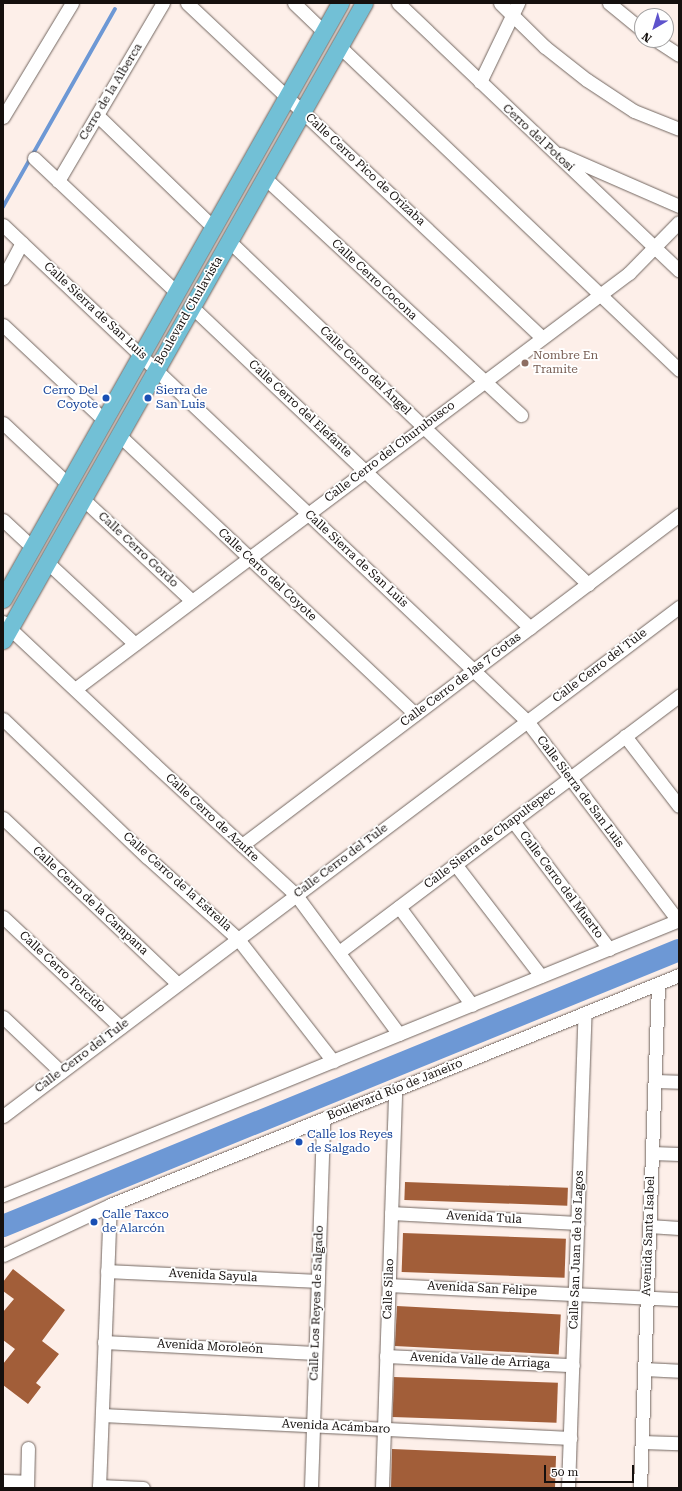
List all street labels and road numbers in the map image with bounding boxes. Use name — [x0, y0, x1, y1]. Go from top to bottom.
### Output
street label: Cerro de la Alberca — [76, 41, 146, 143]
street label: Cerro del Potosí — [499, 101, 577, 175]
street label: Calle Cerro Pico de Orizaba — [302, 111, 428, 229]
street label: Calle Cerro Cocona — [328, 237, 420, 323]
street label: Boulevard Chulavista — [152, 254, 226, 368]
street label: Calle Sierra de San Luis — [40, 259, 150, 363]
street label: Calle Cerro del Ángel — [316, 324, 414, 418]
street label: Calle Cerro del Elefante — [245, 357, 355, 461]
street label: Calle Cerro del Churubusco — [322, 398, 458, 506]
street label: Calle Sierra de San Luis — [301, 507, 411, 611]
street label: Calle Cerro Gordo — [95, 509, 181, 591]
street label: Calle Cerro del Coyote — [215, 526, 319, 624]
street label: Calle Cerro del Tule — [550, 626, 650, 706]
street label: Calle Cerro de las 7 Gotas — [398, 630, 524, 730]
street label: Calle Sierra de San Luis — [533, 733, 627, 851]
street label: Calle Cerro de Azufre — [162, 771, 262, 865]
street label: Calle Sierra de Chapultepec — [421, 784, 559, 892]
street label: Calle Cerro del Tule — [291, 821, 391, 901]
street label: Calle Cerro del Muerto — [516, 828, 606, 942]
street label: Calle Cerro de la Estrella — [120, 829, 234, 935]
street label: Calle Cerro de la Campana — [29, 844, 151, 958]
street label: Calle Cerro Torcido — [16, 928, 108, 1016]
street label: Calle Cerro del Tule — [32, 1016, 132, 1096]
street label: Boulevard Río de Janeiro — [325, 1056, 465, 1124]
street label: Calle San Juan de los Lagos — [567, 1170, 587, 1330]
street label: Avenida Santa Isabel — [640, 1176, 658, 1296]
street label: Avenida Tula — [446, 1209, 522, 1227]
street label: Calle Los Reyes de Salgado — [307, 1225, 327, 1381]
street label: Calle Silao — [381, 1258, 397, 1320]
street label: Avenida Sayula — [168, 1266, 258, 1286]
street label: Avenida San Felipe — [427, 1279, 537, 1299]
street label: Avenida Moroleón — [156, 1337, 264, 1357]
street label: Avenida Valle de Arriaga — [410, 1350, 550, 1372]
street label: Avenida Acámbaro — [281, 1417, 391, 1437]

